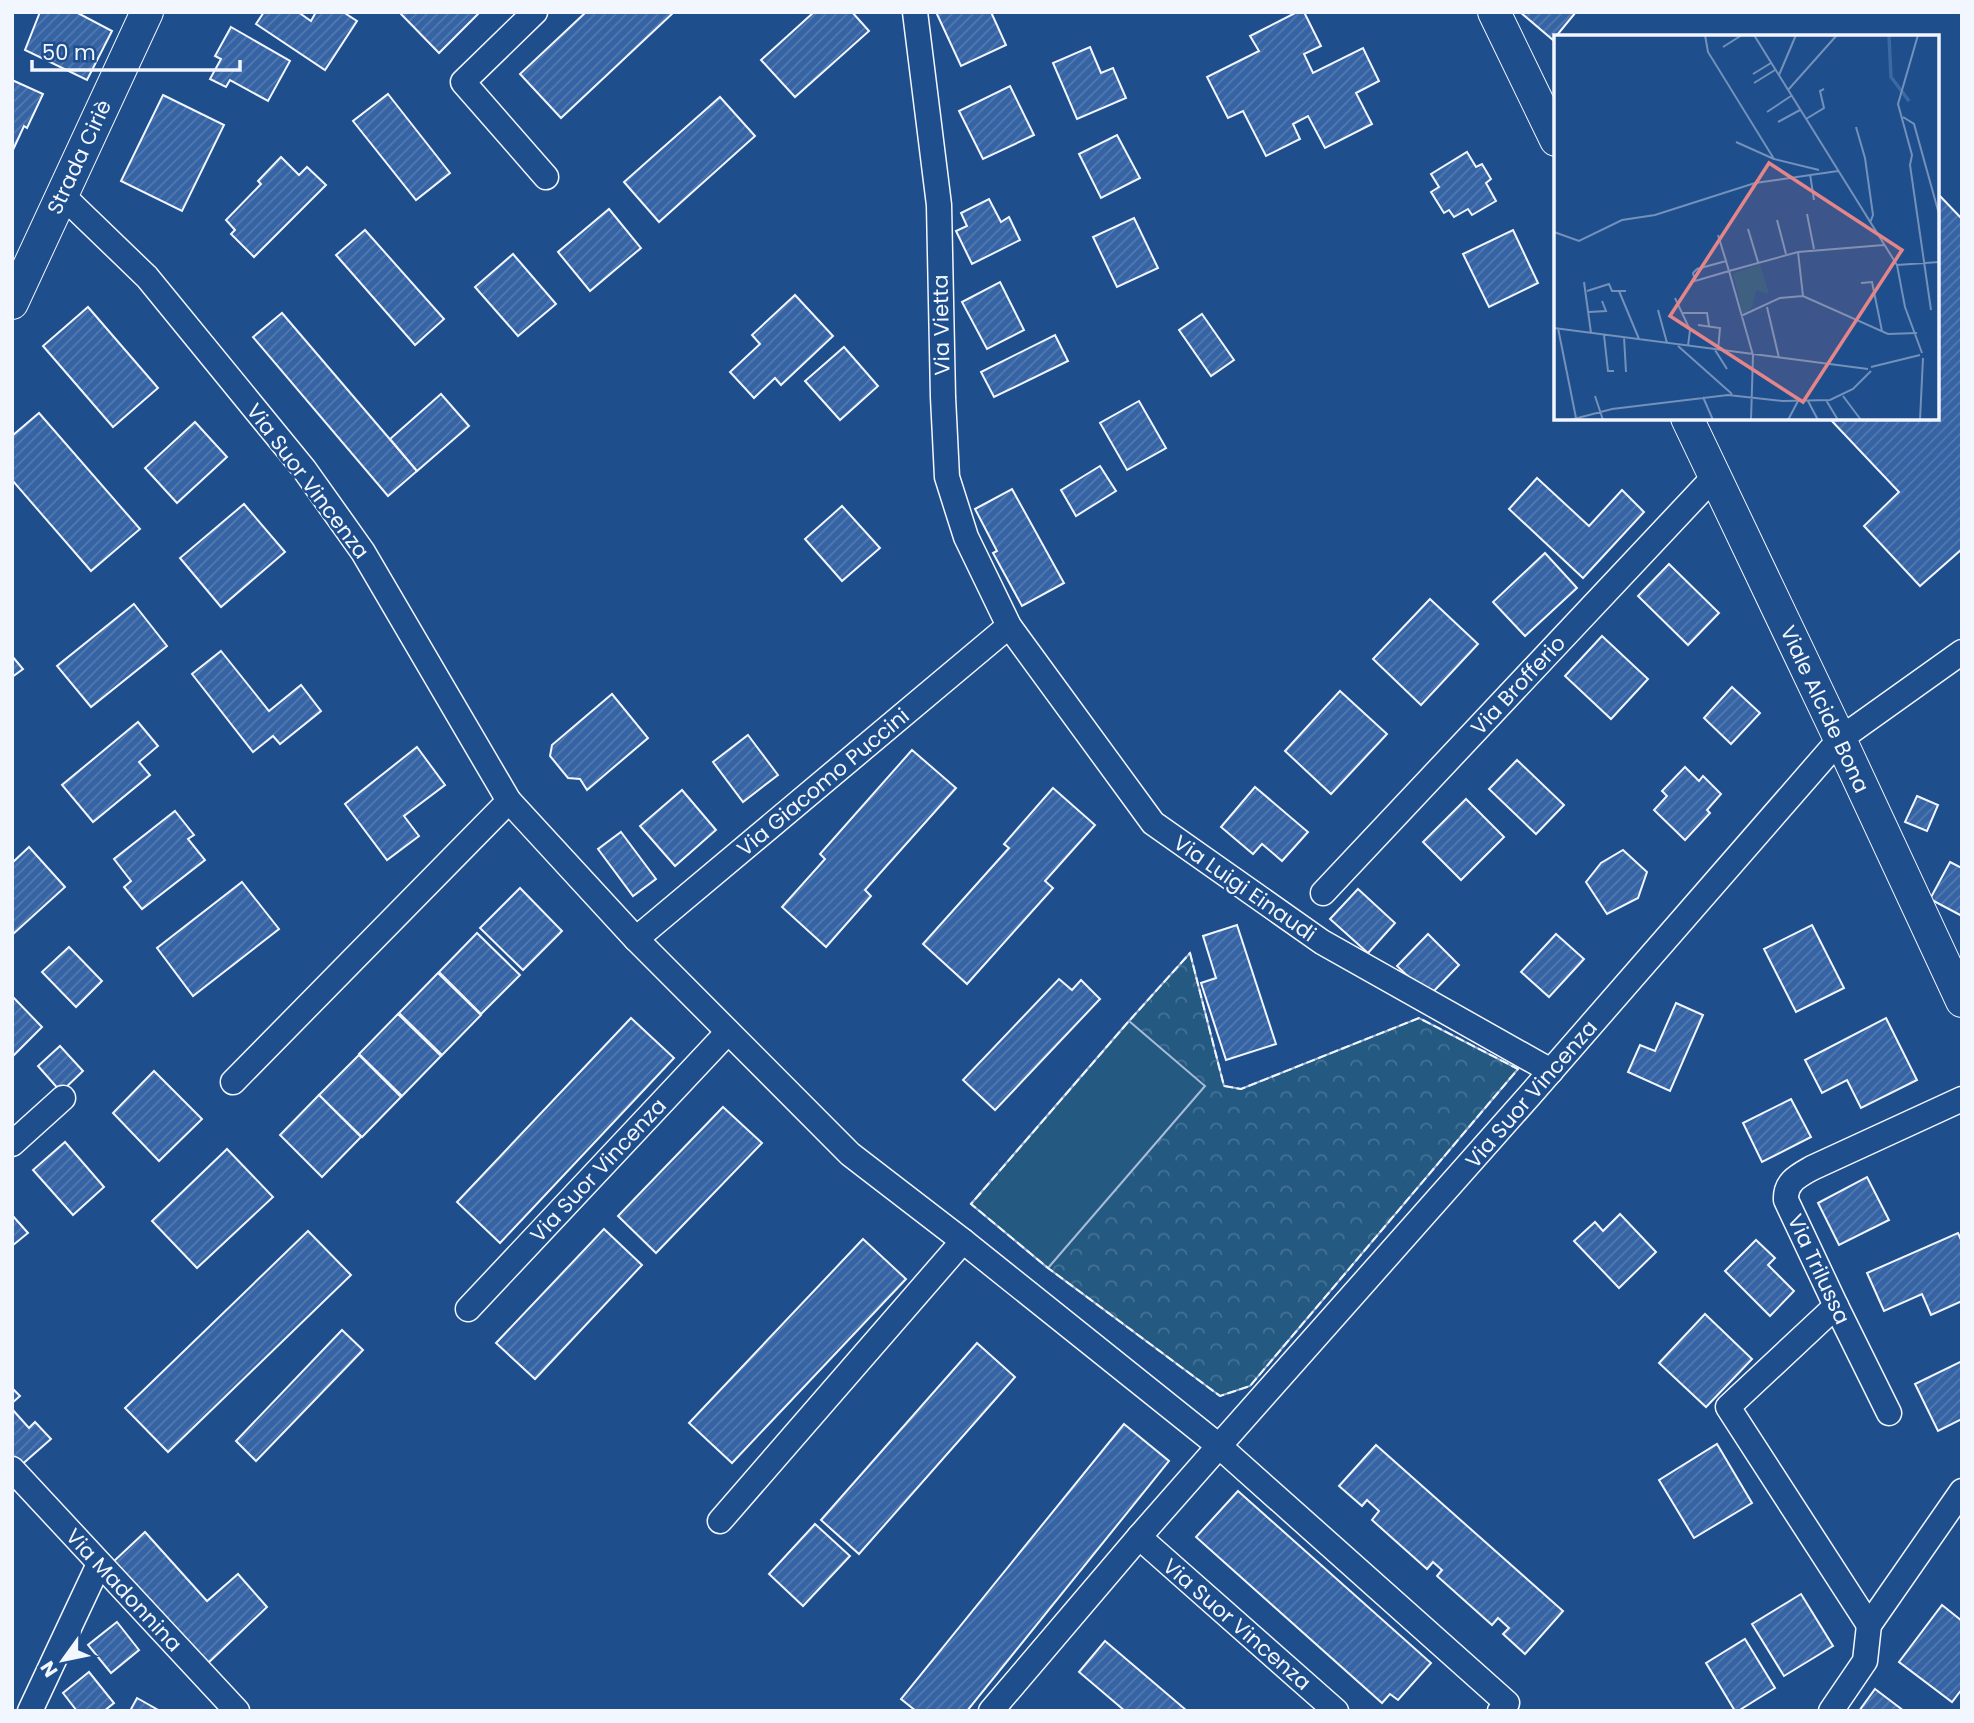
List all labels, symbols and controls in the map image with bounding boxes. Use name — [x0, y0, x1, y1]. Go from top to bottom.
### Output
scale bar — [32, 28, 240, 72]
inset map — [1554, 35, 1939, 420]
text: 50 m — [42, 38, 96, 67]
street label: Strada Ciriè — [40, 95, 118, 219]
street label: Via Vietta — [926, 274, 956, 376]
street label: Via Suor Vincenza — [240, 397, 376, 565]
street label: Viale Alcide Bona — [1774, 621, 1876, 797]
street label: Via Brofferio — [1464, 629, 1572, 741]
street label: Via Giacomo Puccini — [731, 701, 915, 863]
street label: Via Luigi Einaudi — [1168, 828, 1322, 948]
street label: Via Suor Vincenza — [1459, 1014, 1603, 1174]
street label: Via Suor Vincenza — [523, 1092, 673, 1248]
street label: Via Trilussa — [1781, 1209, 1857, 1329]
street label: Via Madonnina — [59, 1522, 189, 1658]
street label: Via Suor Vincenza — [1157, 1552, 1317, 1696]
north arrow — [28, 1625, 98, 1695]
text: N — [34, 1656, 64, 1682]

